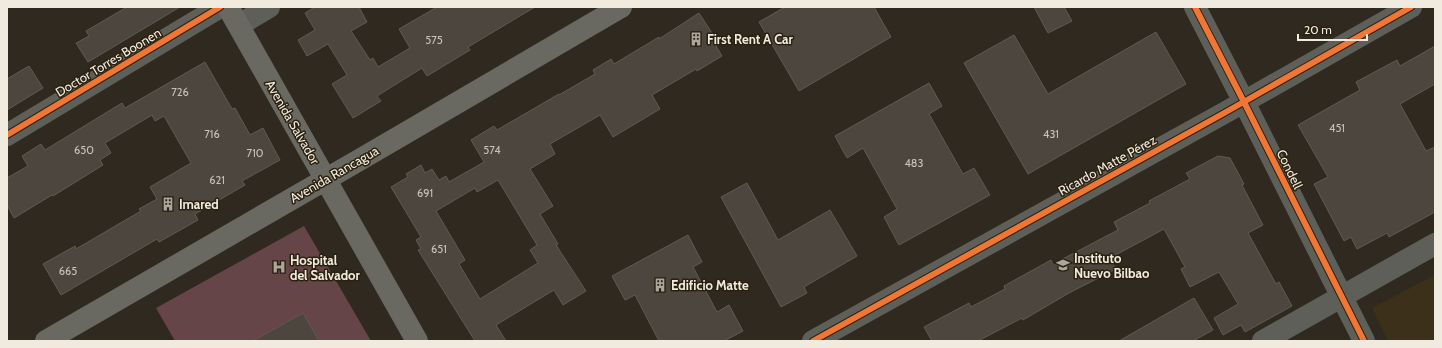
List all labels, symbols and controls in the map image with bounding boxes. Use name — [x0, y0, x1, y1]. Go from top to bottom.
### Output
scale bar — [1298, 16, 1367, 42]
text: 20 m — [1304, 22, 1332, 37]
street label: Doctor Torres Boonen — [52, 24, 164, 100]
building icon: First Rent A Car — [688, 31, 704, 47]
place label: First Rent A Car — [707, 31, 794, 47]
house number: 575 — [425, 33, 443, 47]
street label: Avenida Salvador — [262, 77, 324, 168]
house number: 726 — [171, 85, 189, 99]
house number: 451 — [1329, 121, 1345, 135]
house number: 716 — [204, 127, 220, 141]
house number: 431 — [1043, 127, 1059, 141]
street label: Ricardo Matte Pérez — [1055, 131, 1159, 199]
street label: Avenida Rancagua — [287, 142, 382, 206]
house number: 650 — [74, 143, 94, 157]
house number: 574 — [483, 143, 501, 157]
house number: 710 — [247, 146, 264, 160]
street label: Condell — [1274, 146, 1306, 192]
house number: 483 — [905, 156, 924, 170]
house number: 621 — [209, 173, 225, 187]
house number: 691 — [417, 186, 433, 200]
building icon: Imared — [160, 196, 176, 212]
place label: Imared — [179, 196, 219, 212]
house number: 651 — [431, 242, 447, 256]
place label: Instituto Nuevo Bilbao — [1074, 250, 1150, 281]
place label: Hospital del Salvador — [290, 252, 361, 283]
school or university icon: Instituto Nuevo Bilbao — [1055, 257, 1071, 273]
hospital icon: Hospital del Salvador — [271, 259, 287, 275]
house number: 665 — [59, 264, 77, 278]
building icon: Edificio Matte — [652, 277, 668, 293]
place label: Edificio Matte — [671, 277, 749, 293]

